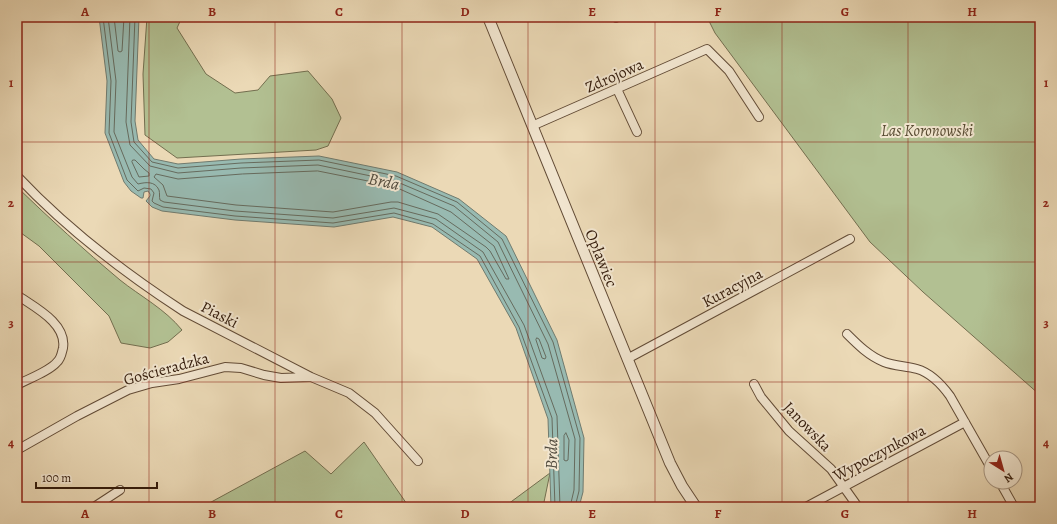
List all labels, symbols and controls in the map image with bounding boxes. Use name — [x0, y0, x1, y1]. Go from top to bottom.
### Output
text: A — [80, 3, 90, 20]
text: B — [208, 3, 216, 20]
text: C — [335, 3, 343, 20]
text: D — [460, 3, 470, 20]
text: E — [588, 3, 596, 20]
text: F — [715, 3, 722, 20]
text: G — [841, 3, 849, 20]
text: H — [967, 3, 977, 20]
street label: Zdrojowa — [582, 53, 647, 98]
text: 1 — [9, 74, 14, 91]
text: 1 — [1044, 74, 1049, 91]
park label: Las Koronowski — [881, 120, 973, 142]
water label: Brda — [366, 167, 402, 196]
text: 2 — [8, 194, 15, 211]
text: 2 — [1043, 194, 1050, 211]
street label: Opławiec — [579, 226, 623, 291]
street label: Kuracyjna — [698, 262, 767, 313]
street label: Piaski — [197, 296, 242, 334]
text: 3 — [8, 314, 14, 331]
text: 3 — [1043, 314, 1049, 331]
street label: Gościeradzka — [121, 347, 212, 391]
street label: Janowska — [778, 397, 837, 457]
street label: Wypoczynkowa — [828, 419, 930, 487]
text: 4 — [8, 434, 14, 451]
text: 4 — [1043, 434, 1049, 451]
water label: Brda — [540, 438, 563, 470]
north arrow — [983, 450, 1023, 490]
scale bar — [36, 464, 157, 490]
text: N — [1001, 469, 1016, 486]
text: 100 m — [42, 470, 71, 486]
text: A — [80, 505, 90, 522]
text: B — [208, 505, 216, 522]
text: C — [335, 505, 343, 522]
text: D — [460, 505, 470, 522]
text: E — [588, 505, 596, 522]
text: F — [715, 505, 722, 522]
text: G — [841, 505, 849, 522]
text: H — [967, 505, 977, 522]

